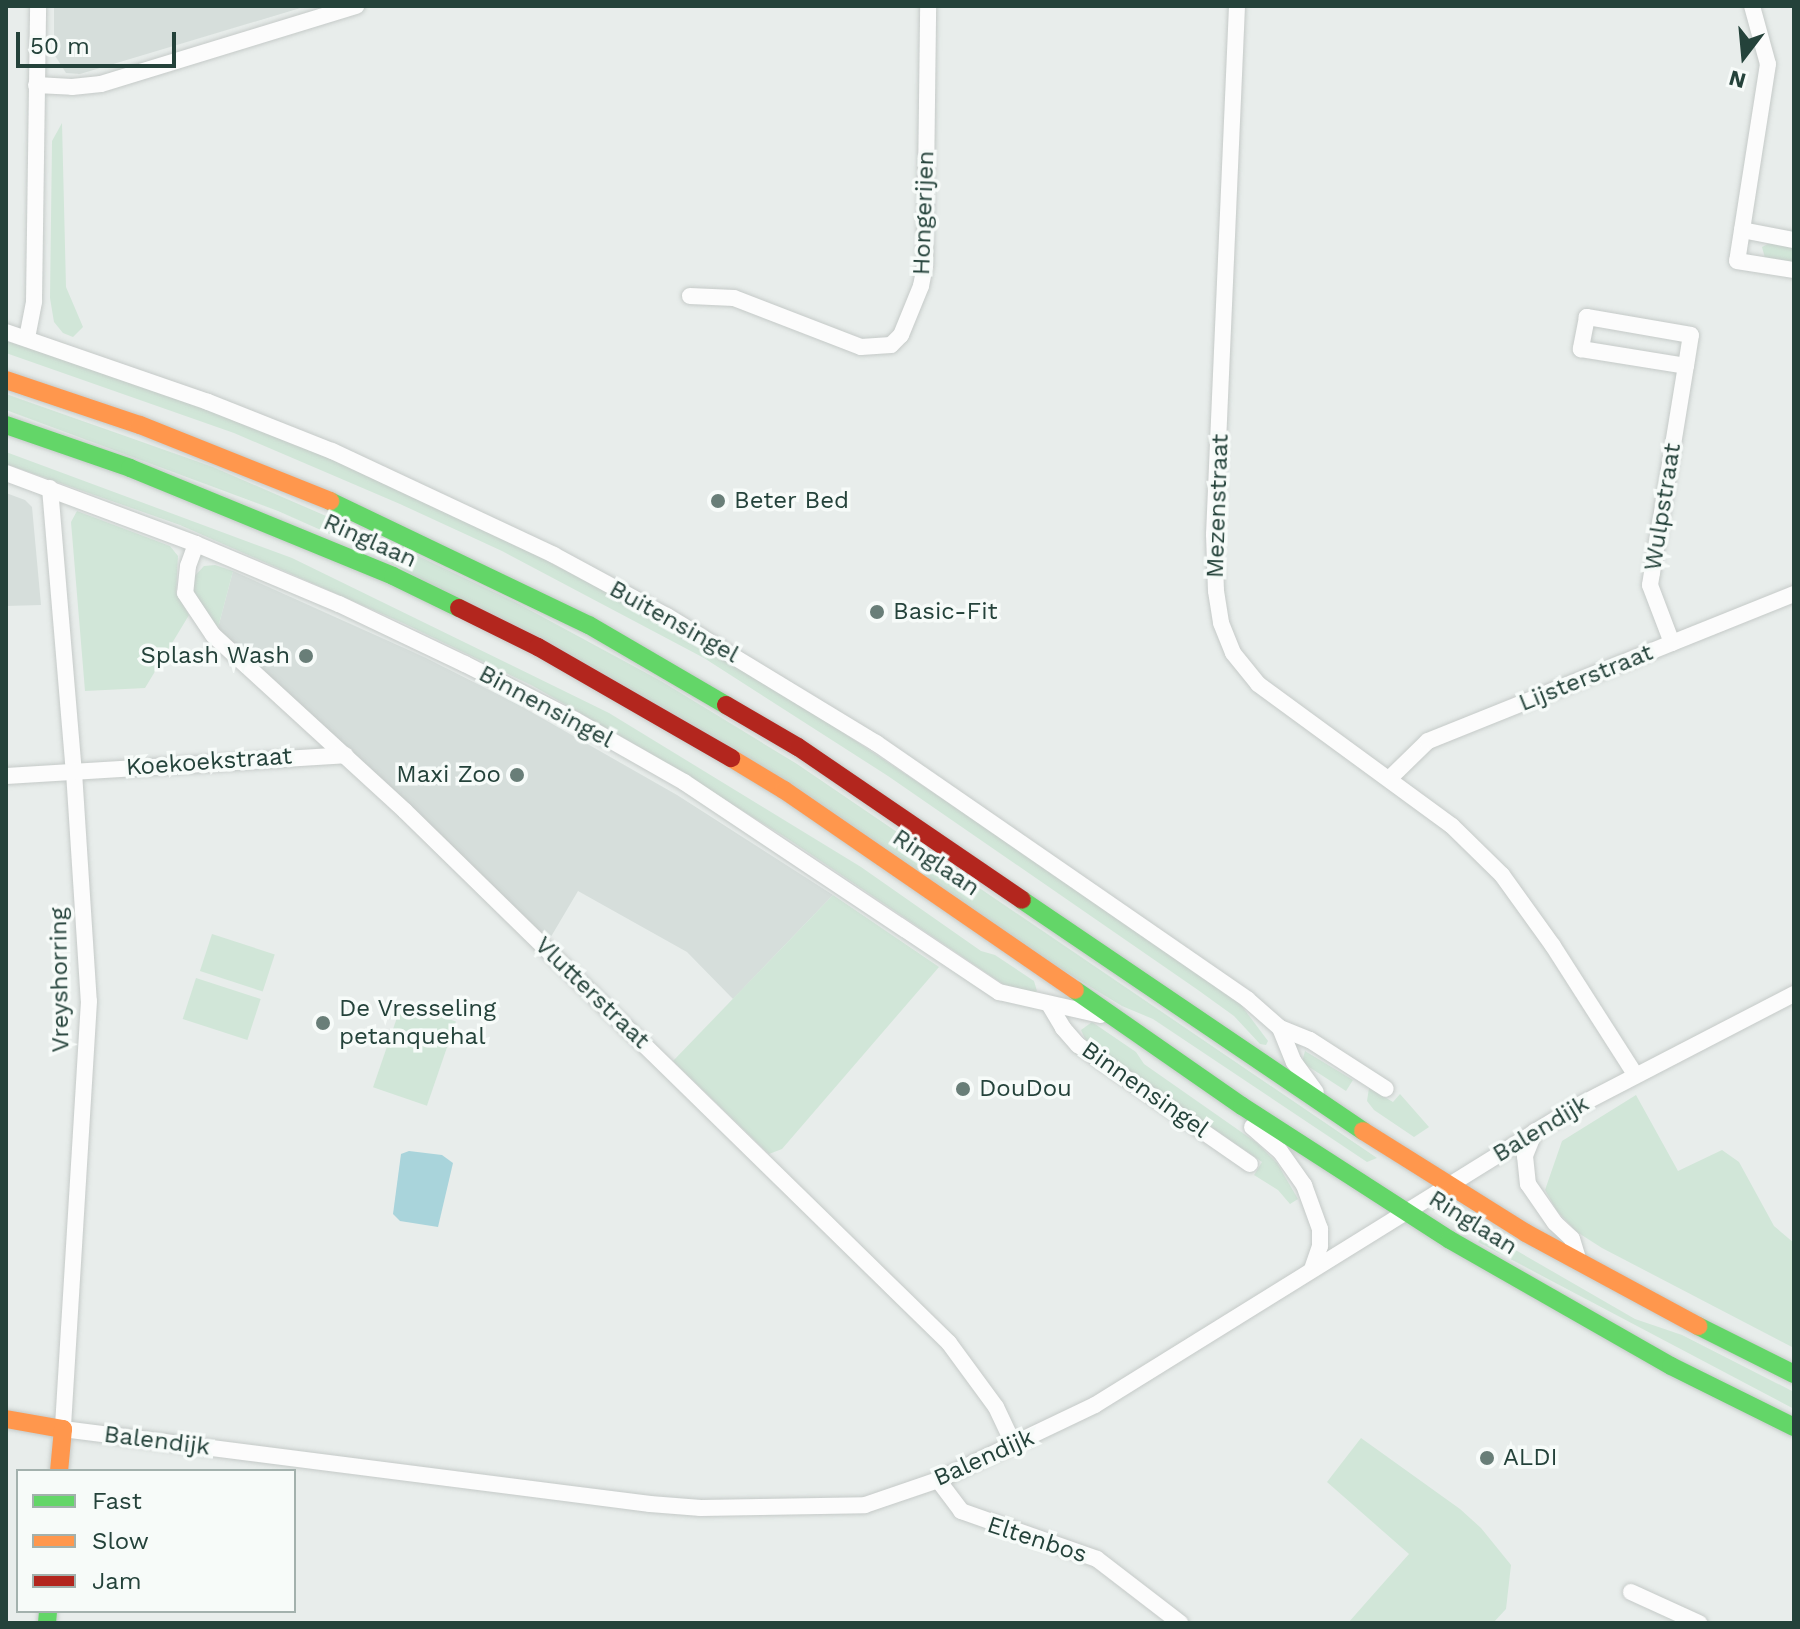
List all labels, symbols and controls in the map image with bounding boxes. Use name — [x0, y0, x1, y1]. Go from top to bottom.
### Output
scale bar — [20, 16, 180, 66]
north arrow — [1704, 16, 1784, 96]
text: 50 m — [30, 32, 90, 60]
text: N — [1726, 65, 1749, 94]
street label: Hongerijen — [907, 150, 941, 276]
street label: Mezenstraat — [1201, 433, 1235, 579]
street label: Wulpstraat — [1639, 441, 1687, 573]
place label: Beter Bed — [734, 487, 850, 515]
marker: Beter Bed — [709, 492, 727, 510]
street label: Ringlaan — [319, 508, 421, 574]
street label: Buitensingel — [604, 575, 744, 669]
place label: Basic-Fit — [893, 598, 998, 626]
marker: Basic-Fit — [868, 603, 886, 621]
street label: Lijsterstraat — [1515, 638, 1657, 718]
place label: Splash Wash — [140, 642, 290, 670]
marker: Splash Wash — [297, 647, 315, 665]
street label: Binnensingel — [474, 659, 618, 755]
street label: Koekoekstraat — [125, 742, 293, 782]
place label: Maxi Zoo — [396, 761, 501, 789]
marker: Maxi Zoo — [508, 766, 526, 784]
street label: Ringlaan — [887, 823, 985, 903]
street label: Vreyshorring — [44, 907, 76, 1053]
street label: Vlutterstraat — [529, 931, 655, 1055]
place label: De Vresseling petanquehal — [339, 995, 497, 1051]
marker: De Vresseling petanquehal — [314, 1014, 332, 1032]
street label: Binnensingel — [1076, 1036, 1214, 1144]
place label: DouDou — [979, 1075, 1072, 1103]
marker: DouDou — [954, 1080, 972, 1098]
street label: Balendijk — [1488, 1089, 1594, 1169]
street label: Ringlaan — [1423, 1184, 1523, 1262]
street label: Balendijk — [102, 1420, 212, 1462]
street label: Balendijk — [929, 1423, 1039, 1493]
place label: ALDI — [1503, 1444, 1558, 1472]
marker: ALDI — [1478, 1449, 1496, 1467]
legend — [16, 1469, 296, 1613]
text: Fast — [92, 1487, 142, 1515]
street label: Eltenbos — [984, 1510, 1090, 1570]
text: Slow — [92, 1527, 149, 1555]
text: Jam — [92, 1567, 142, 1595]

